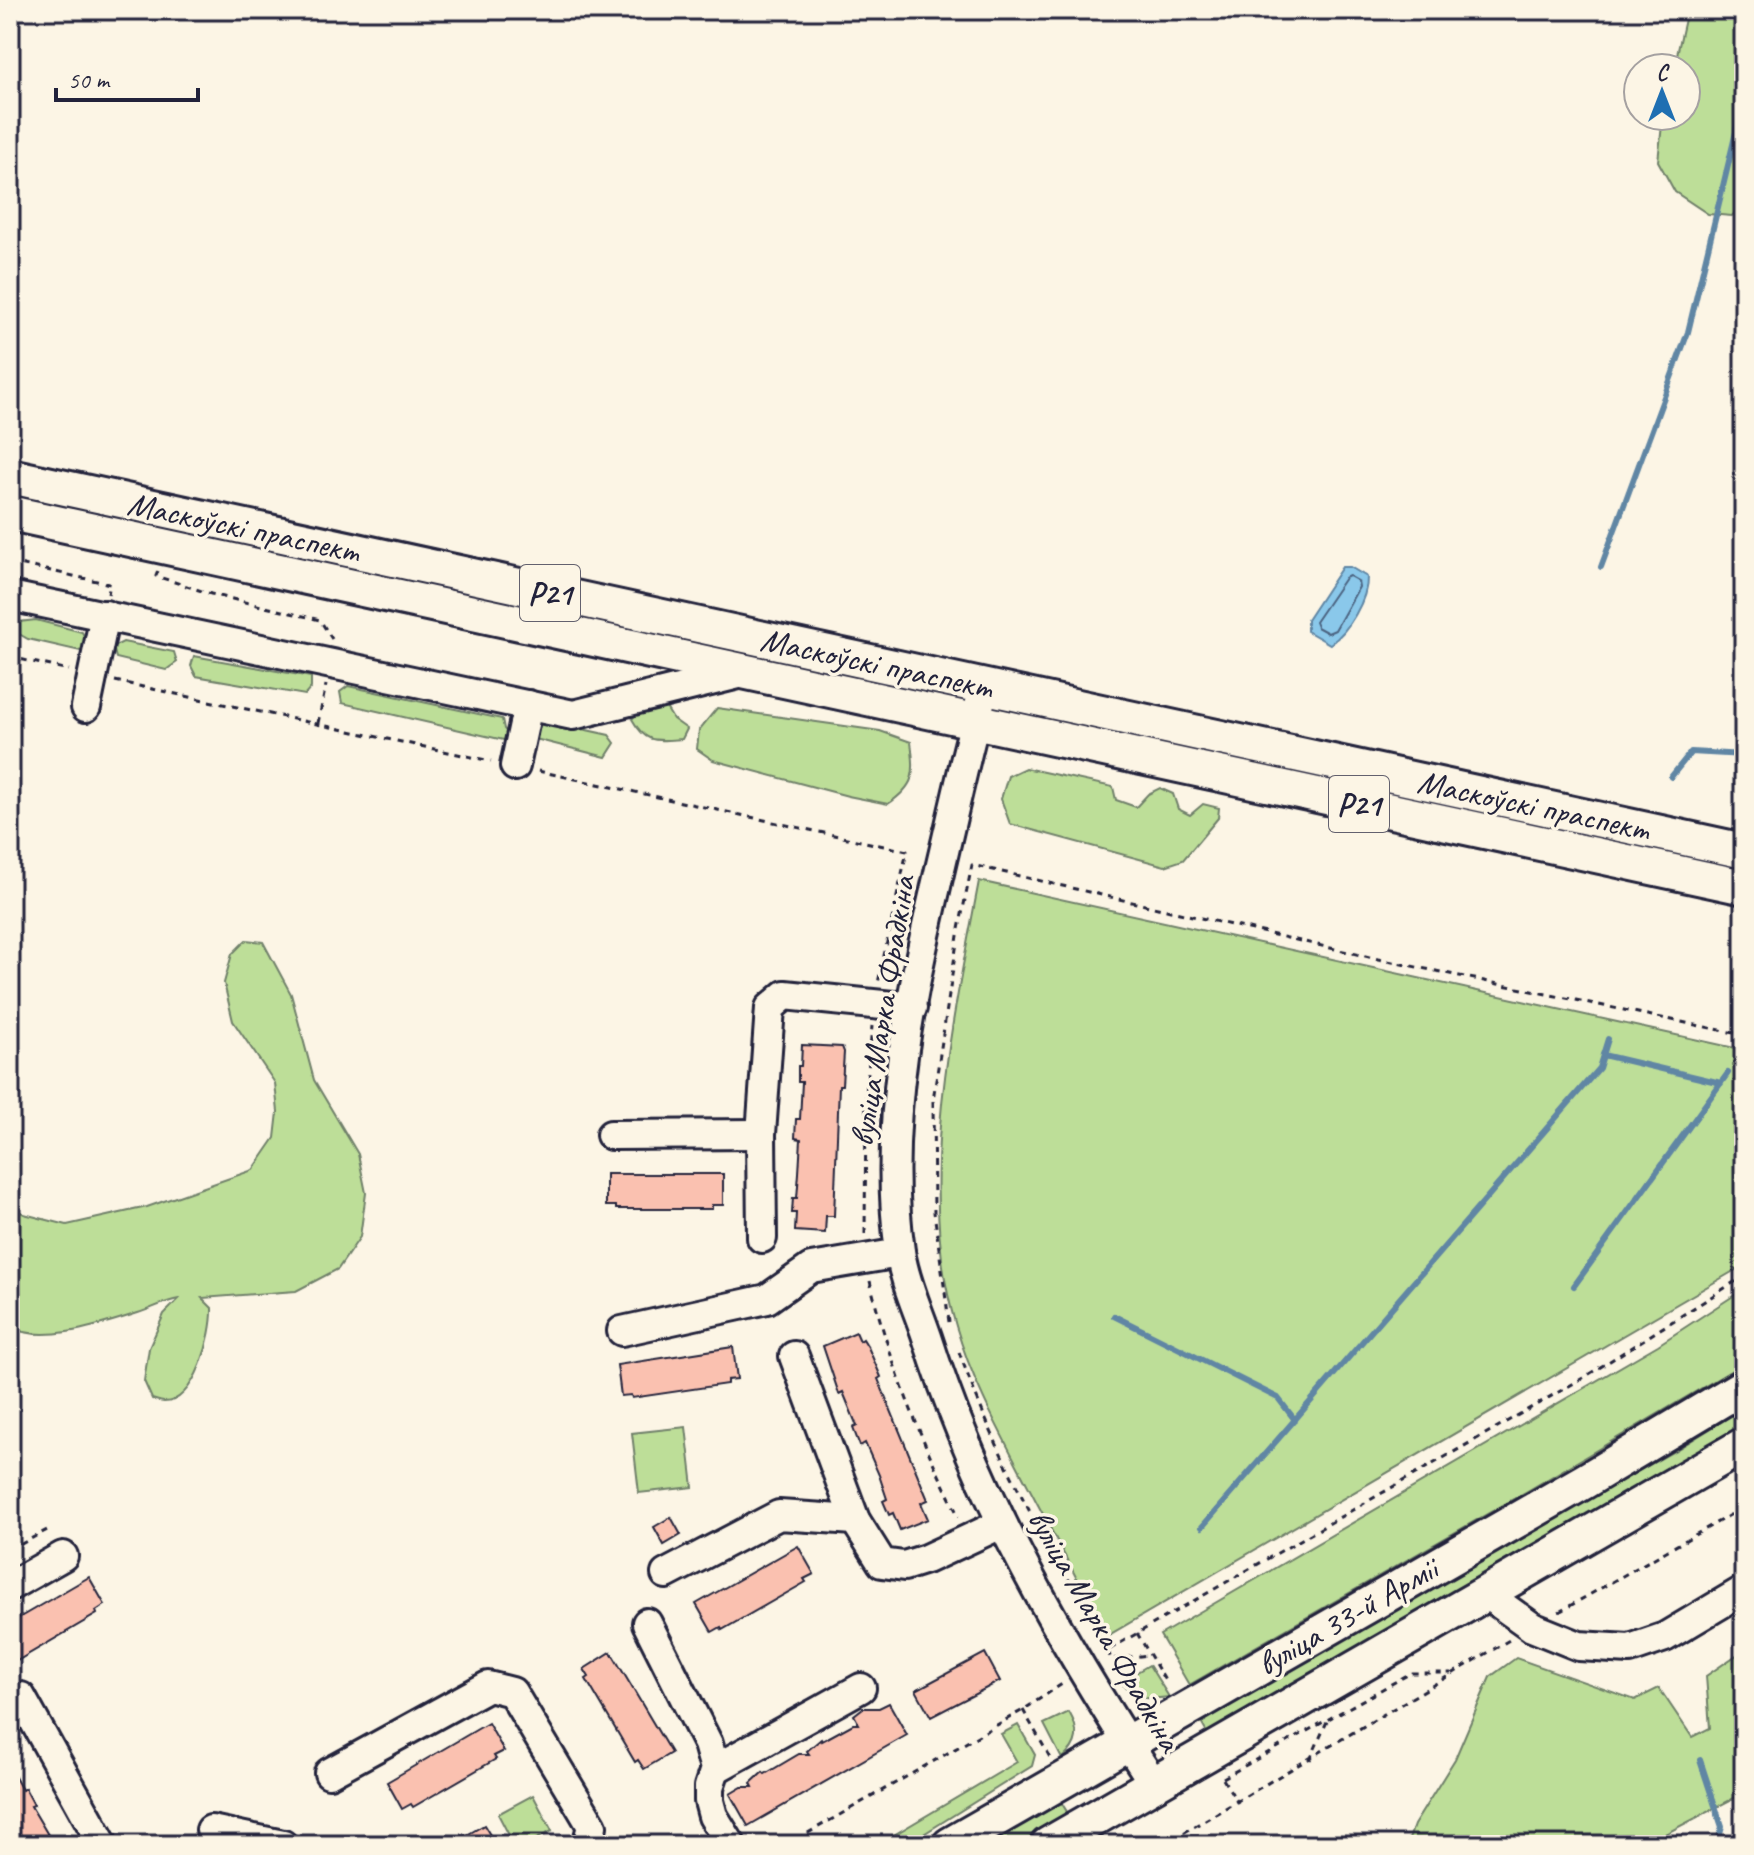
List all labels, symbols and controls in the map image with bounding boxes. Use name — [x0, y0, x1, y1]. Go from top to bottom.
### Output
scale bar — [56, 52, 198, 102]
north arrow — [1622, 52, 1702, 132]
text: С — [1657, 59, 1671, 87]
text: 50 m — [68, 65, 111, 95]
street label: Маскоўскі праспект — [124, 481, 365, 573]
road number: Р21 — [520, 565, 580, 621]
street label: Маскоўскі праспект — [757, 617, 998, 709]
street label: Маскоўскі праспект — [1414, 759, 1655, 851]
road number: Р21 — [1329, 776, 1389, 832]
street label: вуліца Марка Фрадкіна — [839, 871, 925, 1149]
street label: вуліца Марка Фрадкіна — [1018, 1501, 1193, 1761]
street label: вуліца 33-й Арміі — [1249, 1545, 1448, 1685]

